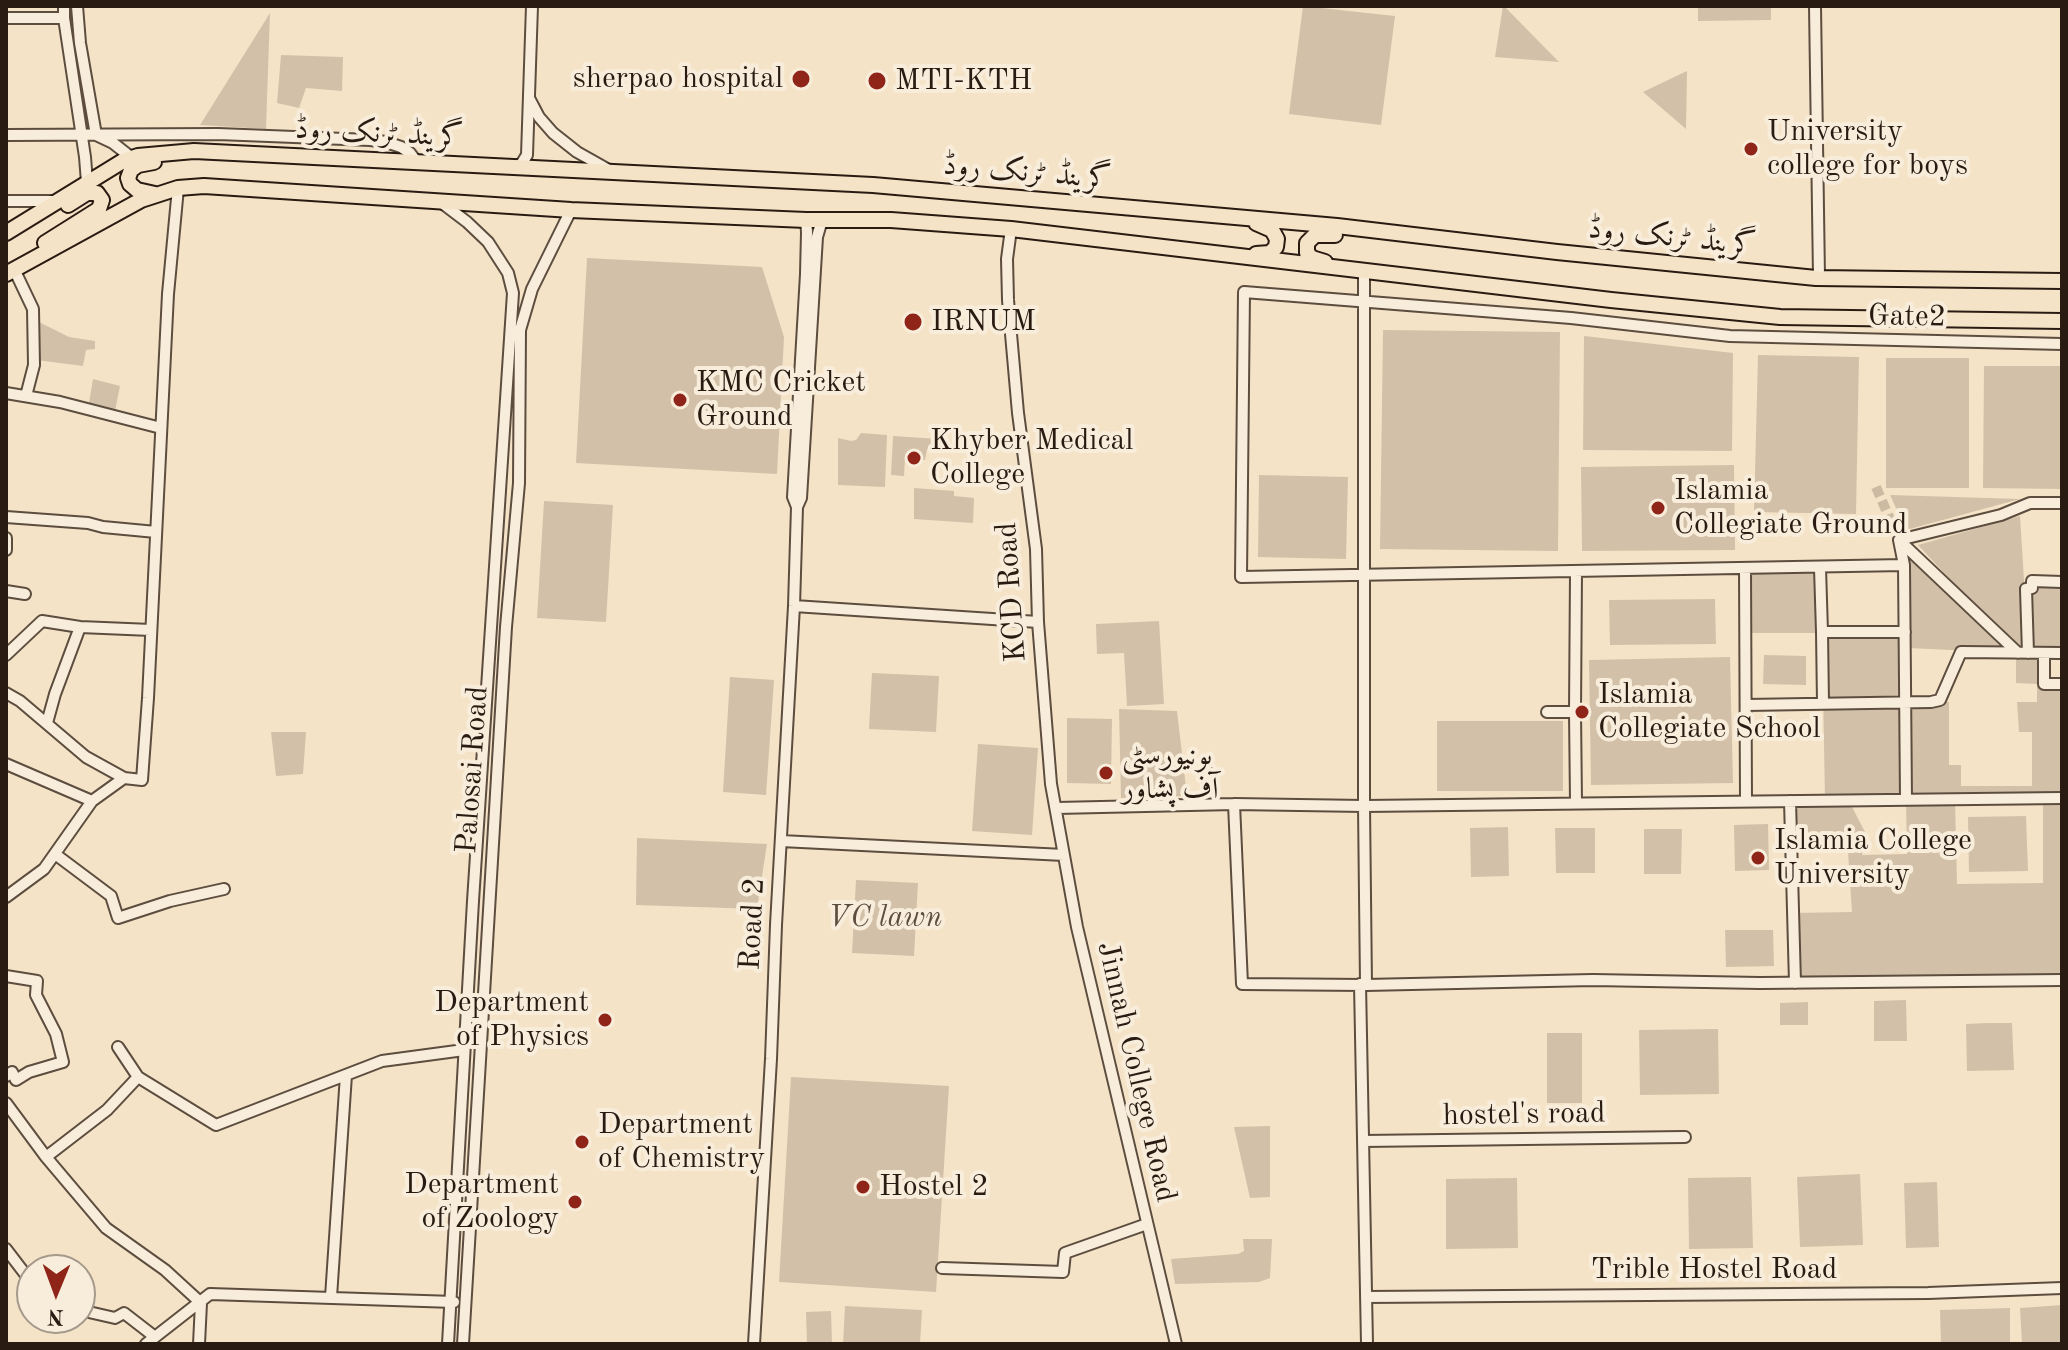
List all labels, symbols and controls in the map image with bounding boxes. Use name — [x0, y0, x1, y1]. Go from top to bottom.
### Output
place label: sherpao hospital — [573, 61, 783, 97]
place label: MTI-KTH — [895, 63, 1032, 99]
marker: sherpao hospital — [790, 68, 812, 90]
marker: MTI-KTH — [866, 70, 888, 92]
street label: گرینڈ ٹرنک روڈ — [294, 112, 464, 156]
place label: University college for boys — [1767, 114, 1968, 184]
marker: University college for boys — [1742, 140, 1760, 158]
street label: گرینڈ ٹرنک روڈ — [942, 148, 1112, 198]
street label: گرینڈ ٹرنک روڈ — [1586, 211, 1758, 265]
street label: Gate2 — [1868, 298, 1946, 336]
place label: IRNUM — [931, 304, 1036, 340]
marker: IRNUM — [902, 311, 924, 333]
place label: KMC Cricket Ground — [696, 365, 866, 436]
marker: KMC Cricket Ground — [671, 391, 689, 409]
place label: Khyber Medical College — [930, 423, 1133, 494]
marker: Khyber Medical College — [905, 449, 923, 467]
place label: Islamia Collegiate Ground — [1674, 473, 1907, 544]
marker: Islamia Collegiate Ground — [1649, 499, 1667, 517]
street label: KCD Road — [989, 521, 1035, 663]
place label: Islamia Collegiate School — [1598, 677, 1821, 748]
street label: Palosai Road — [449, 685, 497, 855]
marker: Islamia Collegiate School — [1573, 703, 1591, 721]
place label: یونیورسٹی آف پشاور — [1122, 738, 1219, 808]
marker: یونیورسٹی آف پشاور — [1097, 764, 1115, 782]
place label: Islamia College University — [1774, 823, 1972, 894]
marker: Islamia College University — [1749, 849, 1767, 867]
street label: Road 2 — [733, 877, 773, 971]
park label: VC lawn — [828, 900, 942, 936]
street label: Jinnah College Road — [1088, 938, 1184, 1206]
place label: Department of Physics — [434, 985, 589, 1056]
marker: Department of Physics — [596, 1011, 614, 1029]
street label: hostel's road — [1442, 1096, 1606, 1134]
place label: Department of Chemistry — [598, 1107, 765, 1178]
marker: Department of Chemistry — [573, 1133, 591, 1151]
place label: Department of Zoology — [404, 1167, 559, 1238]
place label: Hostel 2 — [879, 1169, 989, 1205]
marker: Hostel 2 — [854, 1178, 872, 1196]
marker: Department of Zoology — [566, 1193, 584, 1211]
street label: Trible Hostel Road — [1591, 1252, 1837, 1288]
north arrow — [16, 1254, 96, 1334]
text: N — [47, 1305, 64, 1327]

